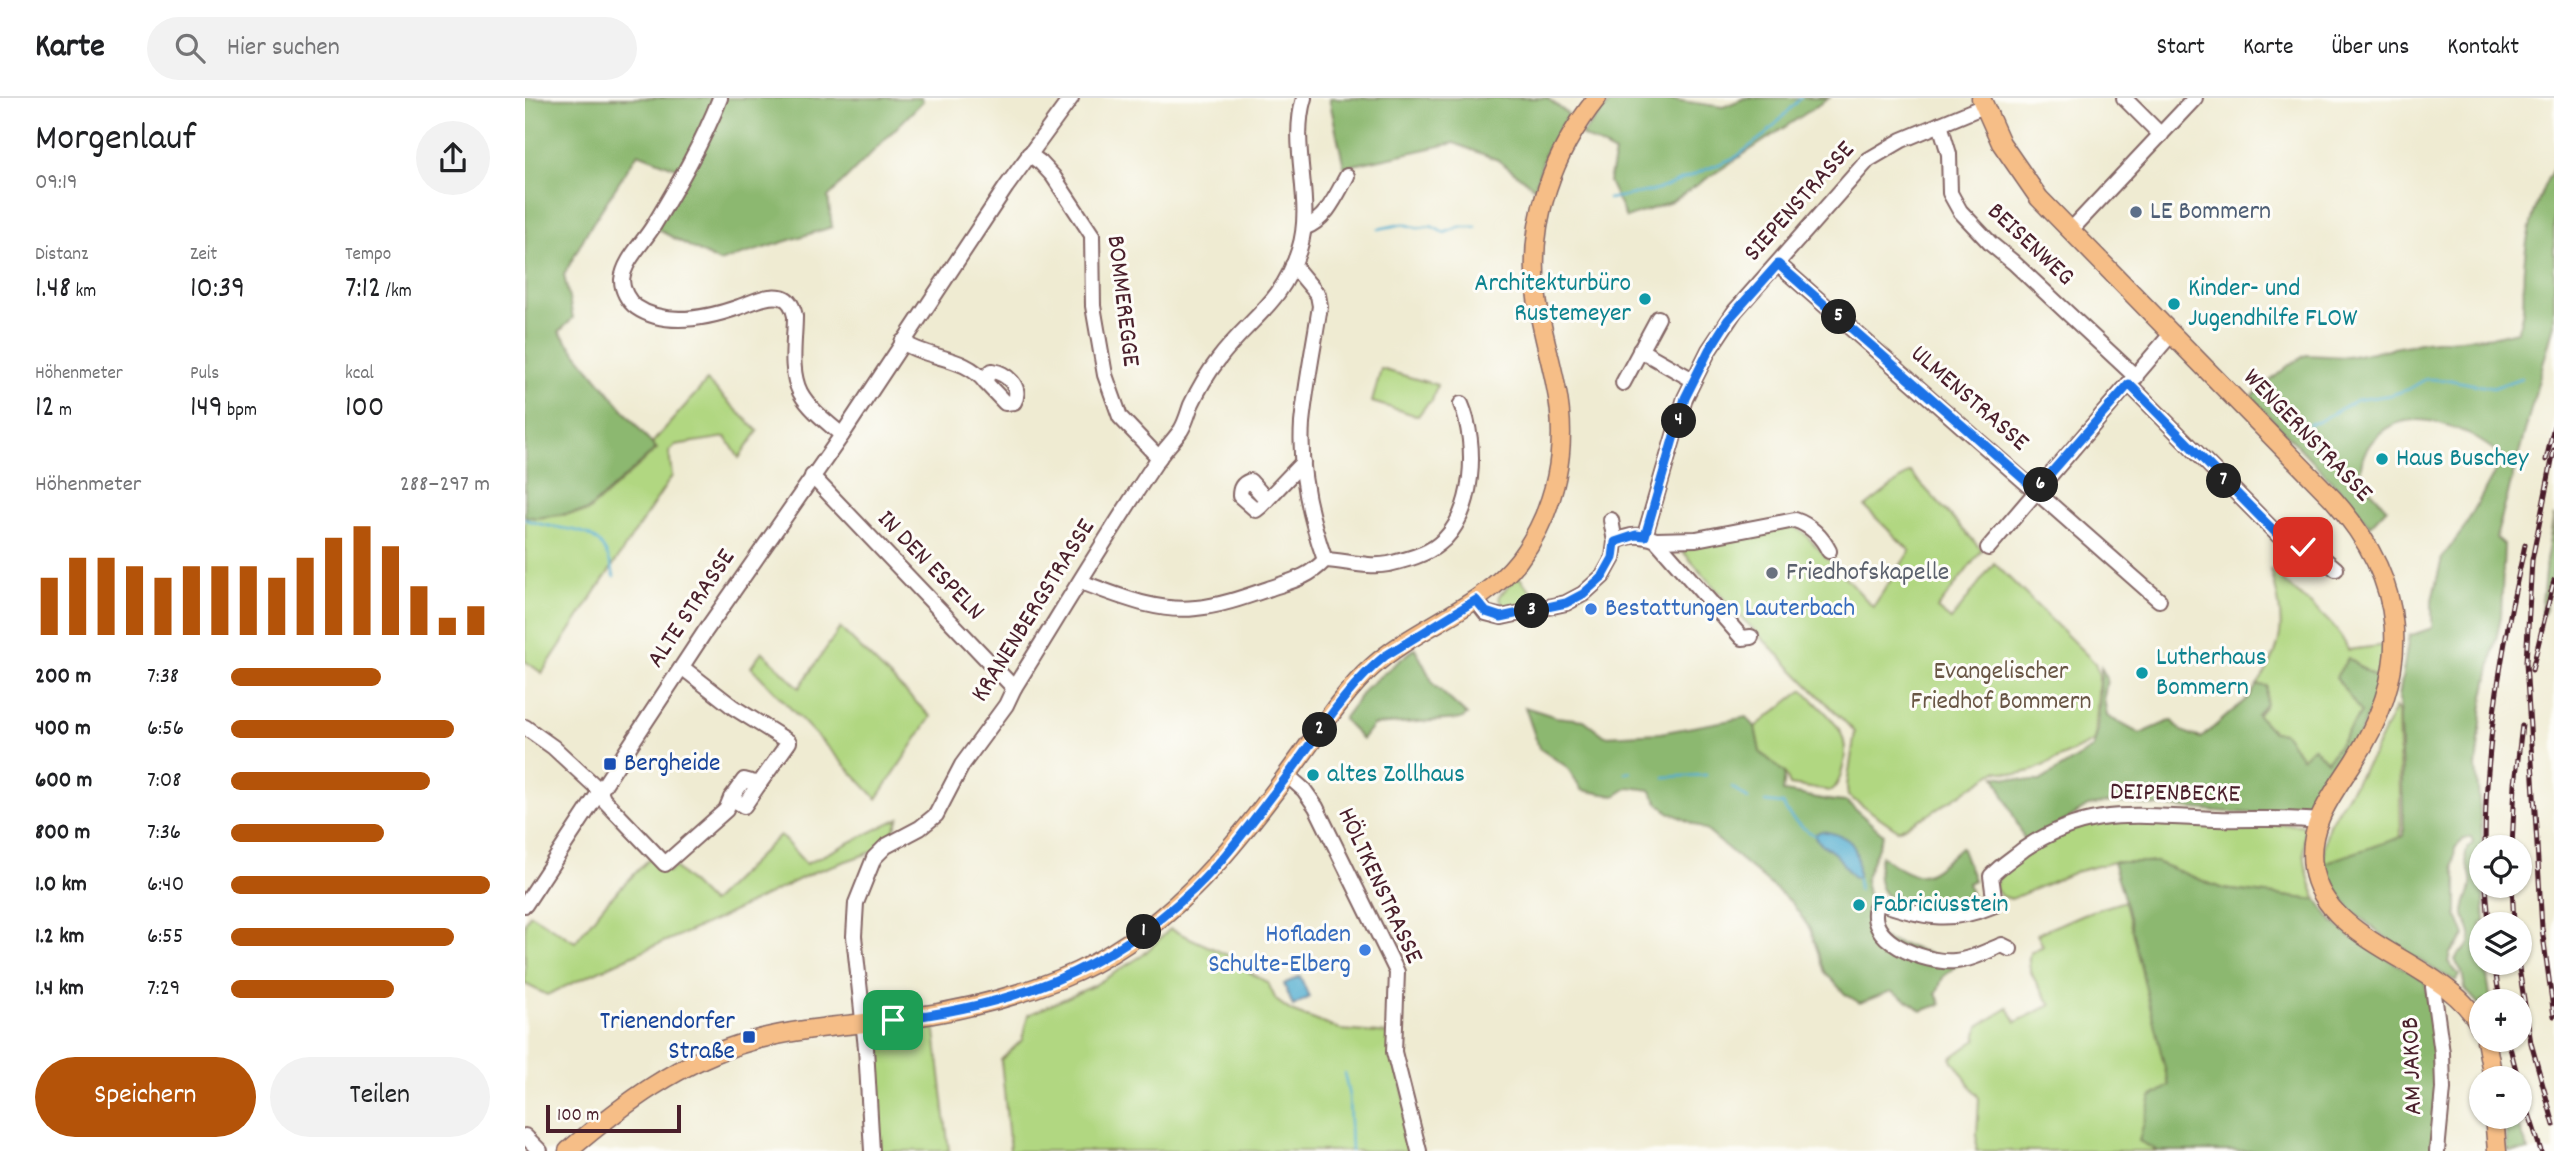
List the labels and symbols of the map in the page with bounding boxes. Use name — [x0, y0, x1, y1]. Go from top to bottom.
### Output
street label: SIEPENSTRASSE — [1736, 133, 1864, 271]
place label: LE Bommern — [2150, 194, 2271, 231]
street label: BEISENWEG — [1978, 195, 2082, 295]
marker: LE Bommern — [2128, 204, 2144, 220]
street label: BOMMEREGGE — [1096, 233, 1148, 369]
place label: Architekturbüro Rustemeyer — [1474, 266, 1631, 333]
place label: Kinder- und Jugendhilfe FLOW — [2188, 271, 2357, 338]
marker: Architekturbüro Rustemeyer — [1637, 291, 1653, 307]
marker: Kinder- und Jugendhilfe FLOW — [2166, 296, 2182, 312]
pin: 5 — [1821, 300, 1857, 334]
street label: ULMENSTRASSE — [1902, 337, 2037, 461]
street label: WENGERNSTRASSE — [2233, 361, 2381, 511]
pin: 4 — [1661, 404, 1697, 438]
place label: Haus Buschey — [2396, 441, 2529, 478]
marker: Haus Buschey — [2374, 451, 2390, 467]
pin: 7 — [2207, 464, 2241, 498]
pin: 6 — [2023, 468, 2059, 502]
street label: IN DEN ESPELN — [868, 502, 992, 630]
street label: KRANENBERGSTRASSE — [963, 512, 1105, 710]
pin — [2273, 517, 2333, 577]
street label: ALTE STRASSE — [639, 542, 746, 676]
place label: Friedhofskapelle — [1786, 555, 1949, 592]
marker: Friedhofskapelle — [1764, 565, 1780, 581]
place label: Bestattungen Lauterbach — [1605, 591, 1855, 628]
pin: 3 — [1515, 594, 1549, 628]
marker: Bestattungen Lauterbach — [1583, 601, 1599, 617]
place label: Lutherhaus Bommern — [2156, 640, 2267, 707]
park label: Evangelischer Friedhof Bommern — [1911, 654, 2091, 721]
marker: Lutherhaus Bommern — [2134, 665, 2150, 681]
pin: 2 — [1303, 712, 1337, 748]
place label: Bergheide — [624, 746, 721, 783]
marker: Bergheide — [602, 756, 618, 772]
place label: altes Zollhaus — [1327, 757, 1465, 794]
marker: altes Zollhaus — [1305, 767, 1321, 783]
street label: DEIPENBECKE — [2109, 774, 2241, 814]
street label: HÖLTKENSTRASSE — [1327, 802, 1431, 970]
place label: Fabriciusstein — [1873, 887, 2009, 924]
marker: Fabriciusstein — [1851, 897, 1867, 913]
pin: 1 — [1127, 914, 1161, 950]
place label: Hofladen Schulte-Elberg — [1208, 917, 1351, 984]
marker: Hofladen Schulte-Elberg — [1357, 942, 1373, 958]
pin — [863, 990, 923, 1050]
place label: Trienendorfer Straße — [600, 1004, 735, 1071]
street label: AM JAKOB — [2393, 1016, 2433, 1116]
marker: Trienendorfer Straße — [741, 1029, 757, 1045]
scale bar — [546, 1102, 681, 1134]

